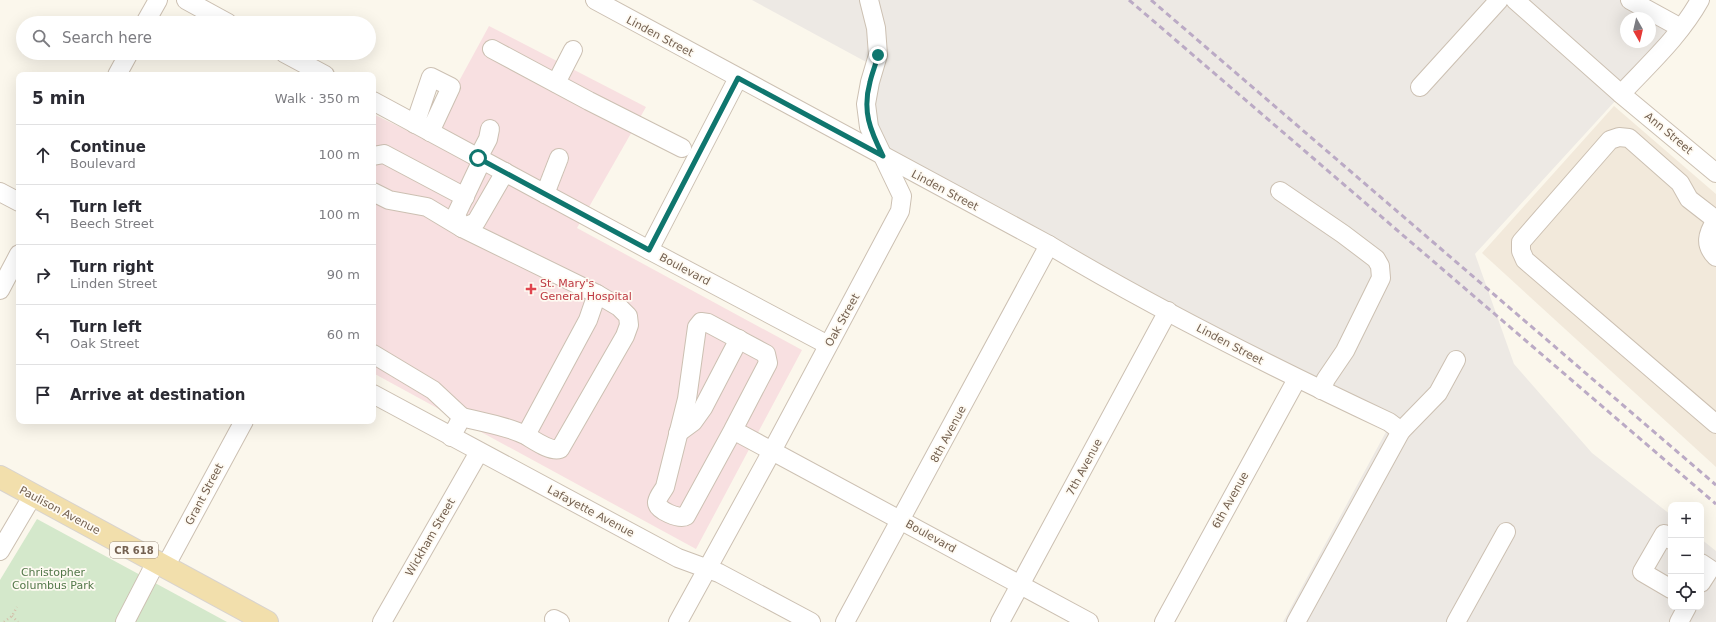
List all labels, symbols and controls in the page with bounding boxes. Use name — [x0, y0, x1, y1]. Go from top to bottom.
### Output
north arrow — [1620, 12, 1656, 48]
street label: Linden Street — [624, 13, 696, 60]
search box — [16, 16, 376, 60]
icon: search — [30, 27, 52, 49]
text: Search here — [62, 29, 152, 47]
route end — [869, 46, 887, 64]
text: 5 min — [32, 88, 85, 108]
text: Walk · 350 m — [275, 91, 360, 106]
street label: Ann Street — [1642, 110, 1696, 158]
text: Continue — [70, 138, 146, 156]
icon: ahead — [32, 144, 54, 166]
text: 100 m — [318, 147, 360, 162]
route start — [469, 149, 487, 167]
text: Boulevard — [70, 156, 136, 171]
street label: Linden Street — [909, 167, 981, 214]
text: Turn left — [70, 198, 142, 216]
icon: left — [32, 204, 54, 226]
text: 100 m — [318, 207, 360, 222]
text: Beech Street — [70, 216, 154, 231]
street label: Boulevard — [657, 251, 712, 288]
text: Turn right — [70, 258, 154, 276]
icon: right — [32, 264, 54, 286]
text: 90 m — [327, 267, 360, 282]
text: Linden Street — [70, 276, 157, 291]
place label: St. Mary's General Hospital — [540, 277, 632, 303]
marker: St. Mary's General Hospital — [525, 283, 537, 295]
street label: Oak Street — [823, 291, 863, 349]
text: Turn left — [70, 318, 142, 336]
street label: Linden Street — [1194, 321, 1266, 368]
icon: left — [32, 324, 54, 346]
text: 60 m — [327, 327, 360, 342]
text: Oak Street — [70, 336, 139, 351]
icon: arrive — [32, 384, 54, 406]
text: Arrive at destination — [70, 386, 245, 404]
street label: 8th Avenue — [928, 403, 969, 465]
street label: 7th Avenue — [1064, 436, 1105, 498]
street label: Grant Street — [183, 461, 226, 527]
street label: 6th Avenue — [1210, 469, 1251, 531]
street label: Lafayette Avenue — [545, 483, 637, 540]
street label: Paulison Avenue — [17, 484, 103, 537]
street label: Wickham Street — [403, 496, 458, 578]
map controls — [1668, 502, 1704, 610]
button: + — [1668, 502, 1704, 538]
street label: Boulevard — [903, 517, 958, 556]
button: − — [1668, 538, 1704, 574]
road number: CR 618 — [110, 542, 158, 558]
park label: Christopher Columbus Park — [12, 566, 95, 592]
button: locate — [1668, 574, 1704, 610]

